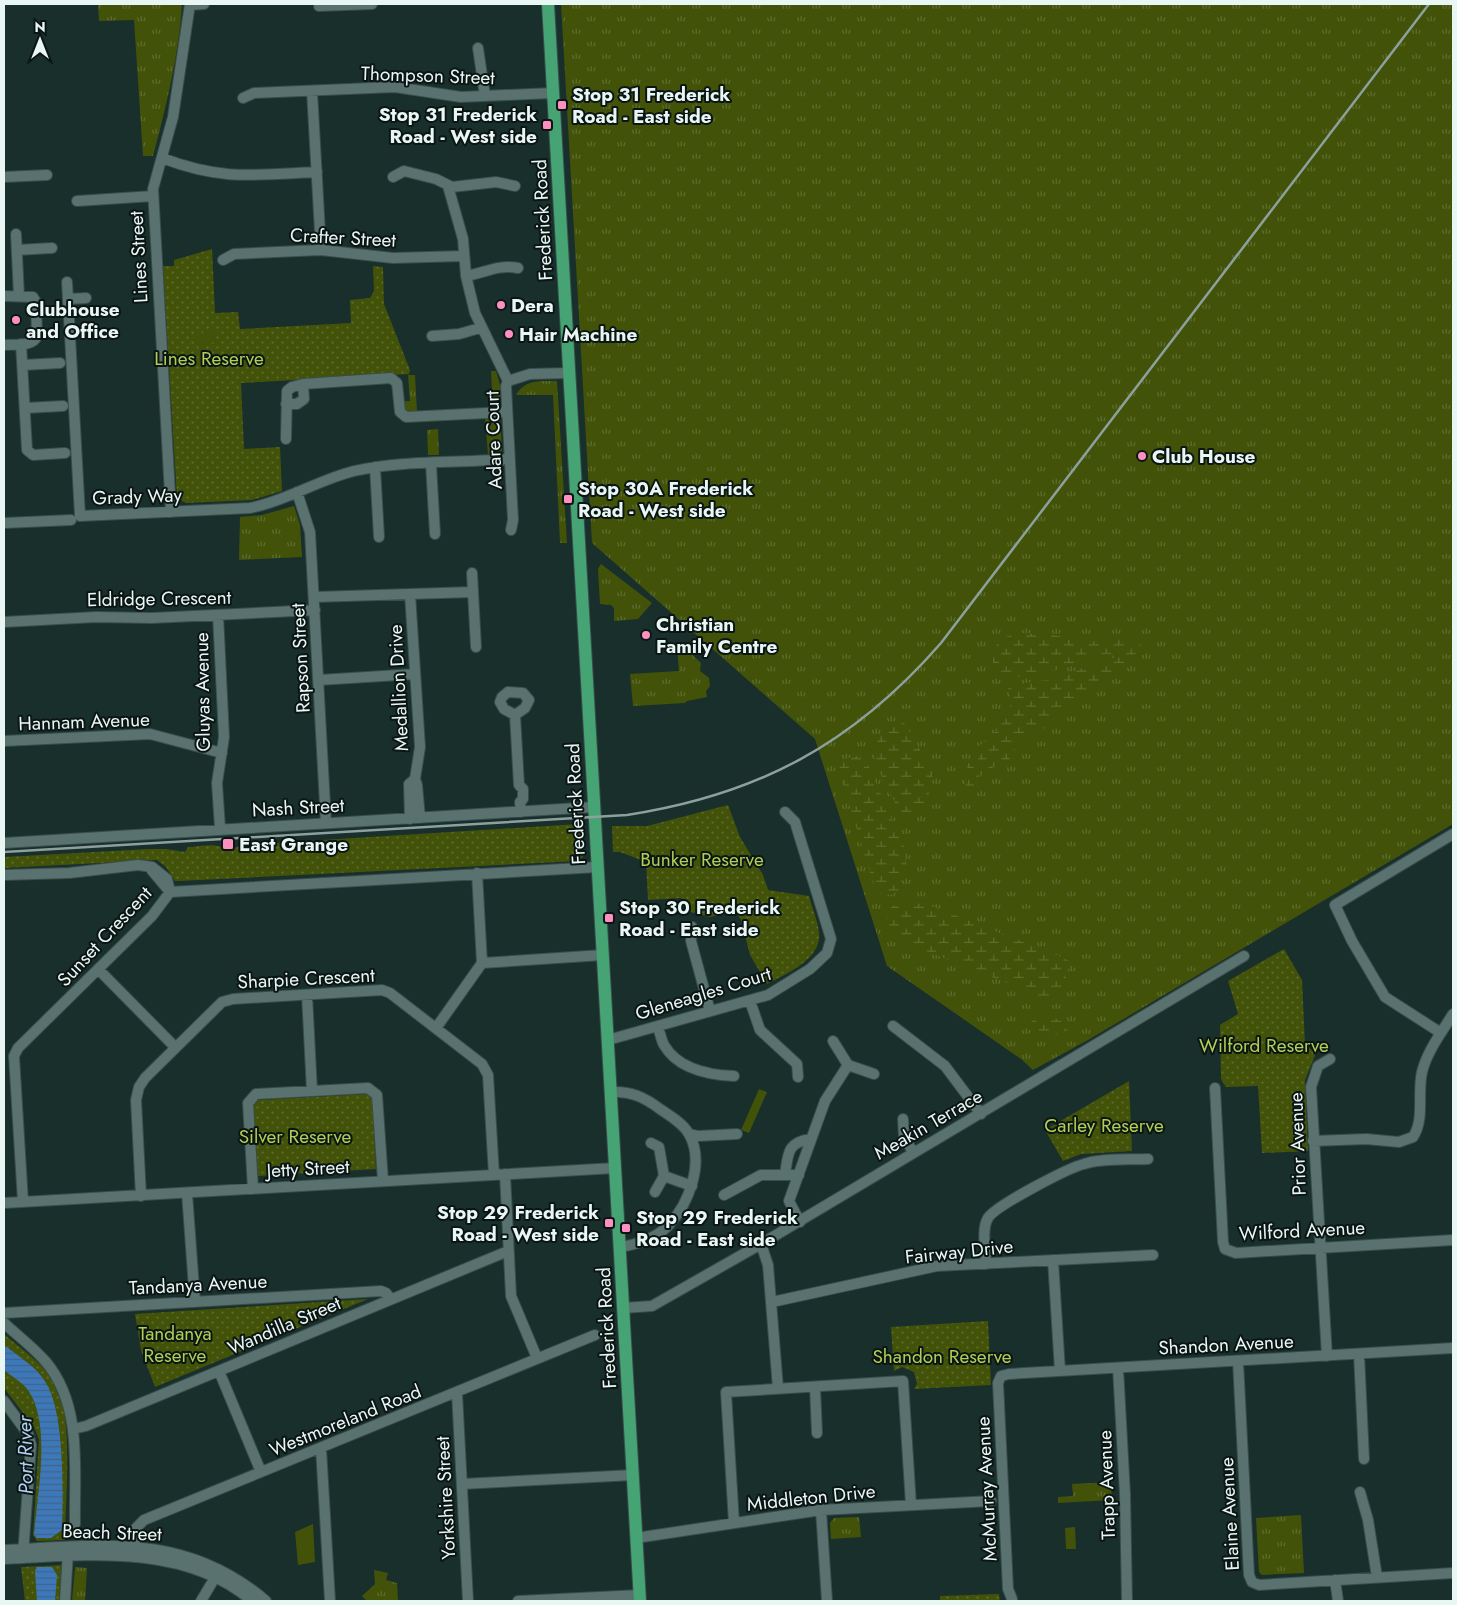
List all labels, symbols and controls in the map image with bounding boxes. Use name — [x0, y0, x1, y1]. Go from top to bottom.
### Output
north arrow — [15, 15, 65, 65]
text: N — [34, 17, 46, 37]
street label: Thompson Street — [361, 60, 496, 91]
place label: Stop 31 Frederick Road - East side — [572, 81, 730, 130]
marker: Stop 31 Frederick Road - East side — [556, 99, 568, 111]
place label: Stop 31 Frederick Road - West side — [379, 101, 537, 150]
marker: Stop 31 Frederick Road - West side — [541, 119, 553, 131]
street label: Frederick Road — [526, 159, 559, 281]
street label: Lines Street — [123, 210, 154, 304]
street label: Crafter Street — [289, 221, 397, 254]
place label: Dera — [511, 292, 554, 319]
place label: Clubhouse and Office — [26, 296, 120, 345]
marker: Dera — [495, 299, 507, 311]
marker: Clubhouse and Office — [10, 314, 22, 326]
place label: Hair Machine — [519, 321, 637, 348]
marker: Hair Machine — [503, 328, 515, 340]
park label: Lines Reserve — [154, 345, 264, 372]
street label: Adare Court — [478, 390, 509, 490]
place label: Club House — [1152, 443, 1256, 470]
marker: Club House — [1136, 450, 1148, 462]
place label: Stop 30A Frederick Road - West side — [578, 475, 753, 524]
street label: Grady Way — [92, 481, 183, 512]
marker: Stop 30A Frederick Road - West side — [562, 493, 574, 505]
street label: Eldridge Crescent — [87, 584, 232, 613]
street label: Rapson Street — [284, 602, 317, 713]
place label: Christian Family Centre — [656, 611, 777, 660]
street label: Medallion Drive — [382, 624, 415, 752]
marker: Christian Family Centre — [640, 629, 652, 641]
street label: Gluyas Avenue — [188, 632, 217, 752]
street label: Hannam Avenue — [18, 706, 150, 737]
street label: Frederick Road — [559, 743, 592, 865]
street label: Nash Street — [251, 792, 345, 823]
place label: East Grange — [239, 831, 348, 858]
marker: East Grange — [221, 837, 235, 851]
park label: Bunker Reserve — [640, 846, 764, 873]
street label: Sunset Crescent — [51, 880, 158, 992]
place label: Stop 30 Frederick Road - East side — [619, 894, 780, 943]
marker: Stop 30 Frederick Road - East side — [603, 912, 615, 924]
street label: Gleneagles Court — [632, 960, 775, 1027]
street label: Sharpie Crescent — [237, 961, 376, 996]
park label: Wilford Reserve — [1199, 1032, 1329, 1059]
street label: Meakin Terrace — [869, 1082, 988, 1166]
street label: Prior Avenue — [1282, 1092, 1313, 1196]
park label: Carley Reserve — [1044, 1112, 1164, 1139]
park label: Silver Reserve — [239, 1123, 352, 1150]
street label: Jetty Street — [263, 1153, 351, 1184]
place label: Stop 29 Frederick Road - West side — [437, 1199, 599, 1248]
place label: Stop 29 Frederick Road - East side — [636, 1204, 798, 1253]
street label: Wilford Avenue — [1238, 1214, 1366, 1247]
marker: Stop 29 Frederick Road - West side — [603, 1217, 615, 1229]
marker: Stop 29 Frederick Road - East side — [620, 1222, 632, 1234]
street label: Fairway Drive — [904, 1232, 1015, 1271]
street label: Tandanya Avenue — [128, 1267, 268, 1302]
street label: Frederick Road — [590, 1267, 623, 1389]
street label: Wandilla Street — [223, 1289, 345, 1361]
park label: Tandanya Reserve — [138, 1320, 212, 1369]
street label: Shandon Avenue — [1158, 1327, 1295, 1362]
park label: Shandon Reserve — [872, 1343, 1012, 1370]
street label: Westmoreland Road — [265, 1378, 425, 1463]
water label: Port River — [10, 1414, 41, 1495]
street label: McMurray Avenue — [969, 1416, 1004, 1562]
street label: Trapp Avenue — [1091, 1430, 1122, 1540]
street label: Yorkshire Street — [429, 1435, 462, 1560]
street label: Elaine Avenue — [1213, 1456, 1246, 1571]
street label: Middleton Drive — [745, 1477, 877, 1518]
street label: Beach Street — [62, 1517, 163, 1548]

